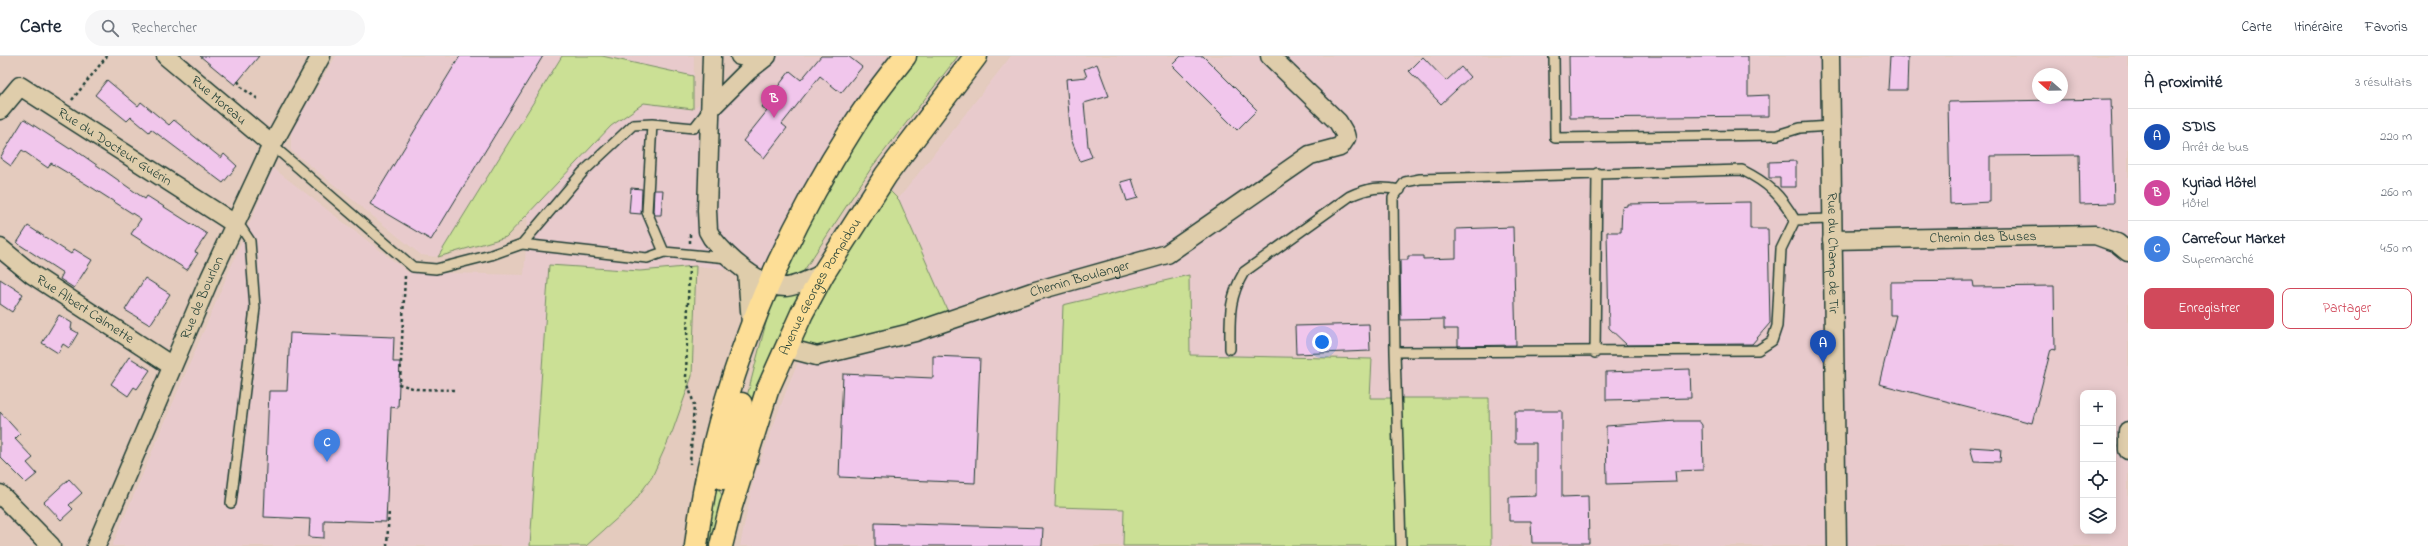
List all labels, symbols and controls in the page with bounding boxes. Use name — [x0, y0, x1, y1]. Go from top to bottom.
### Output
search box — [85, 10, 365, 46]
text: Carte — [20, 14, 61, 41]
icon: search — [99, 17, 121, 39]
text: Rechercher — [131, 17, 197, 39]
text: Carte — [2241, 17, 2272, 38]
text: Itinéraire — [2294, 17, 2343, 38]
text: Favoris — [2365, 17, 2408, 38]
north arrow — [2032, 68, 2068, 104]
text: À proximité — [2144, 70, 2222, 95]
street label: Rue Moreau — [186, 71, 251, 130]
text: 3 résultats — [2355, 73, 2412, 92]
pin: B — [761, 85, 787, 118]
street label: Rue du Docteur Guérin — [54, 102, 176, 192]
text: SDIS — [2182, 116, 2216, 138]
text: A — [2153, 127, 2161, 146]
text: 220 m — [2380, 127, 2412, 146]
text: Arrêt de bus — [2182, 138, 2249, 157]
text: Kyriad Hôtel — [2182, 172, 2256, 194]
text: B — [2153, 183, 2161, 202]
text: 260 m — [2381, 183, 2412, 202]
street label: Rue du Champ de Tir — [1821, 192, 1844, 314]
text: Hôtel — [2182, 194, 2209, 213]
street label: Avenue Georges Pompidou — [774, 214, 867, 359]
street label: Chemin des Buses — [1929, 226, 2037, 249]
text: Carrefour Market — [2182, 228, 2285, 250]
text: C — [2153, 239, 2161, 258]
text: 450 m — [2380, 239, 2412, 258]
text: Supermarché — [2182, 250, 2254, 269]
street label: Rue de Bourlon — [175, 253, 229, 342]
street label: Chemin Boulanger — [1027, 254, 1133, 303]
street label: Rue Albert Calmette — [32, 269, 139, 349]
button: Enregistrer — [2144, 288, 2274, 329]
button: Partager — [2282, 288, 2412, 329]
pin: A — [1810, 330, 1836, 363]
your location — [1312, 332, 1332, 352]
map controls — [2080, 390, 2116, 534]
button: + — [2080, 390, 2116, 426]
button: − — [2080, 426, 2116, 462]
pin: C — [314, 429, 340, 462]
button: locate — [2080, 462, 2116, 498]
button: layers — [2080, 498, 2116, 534]

